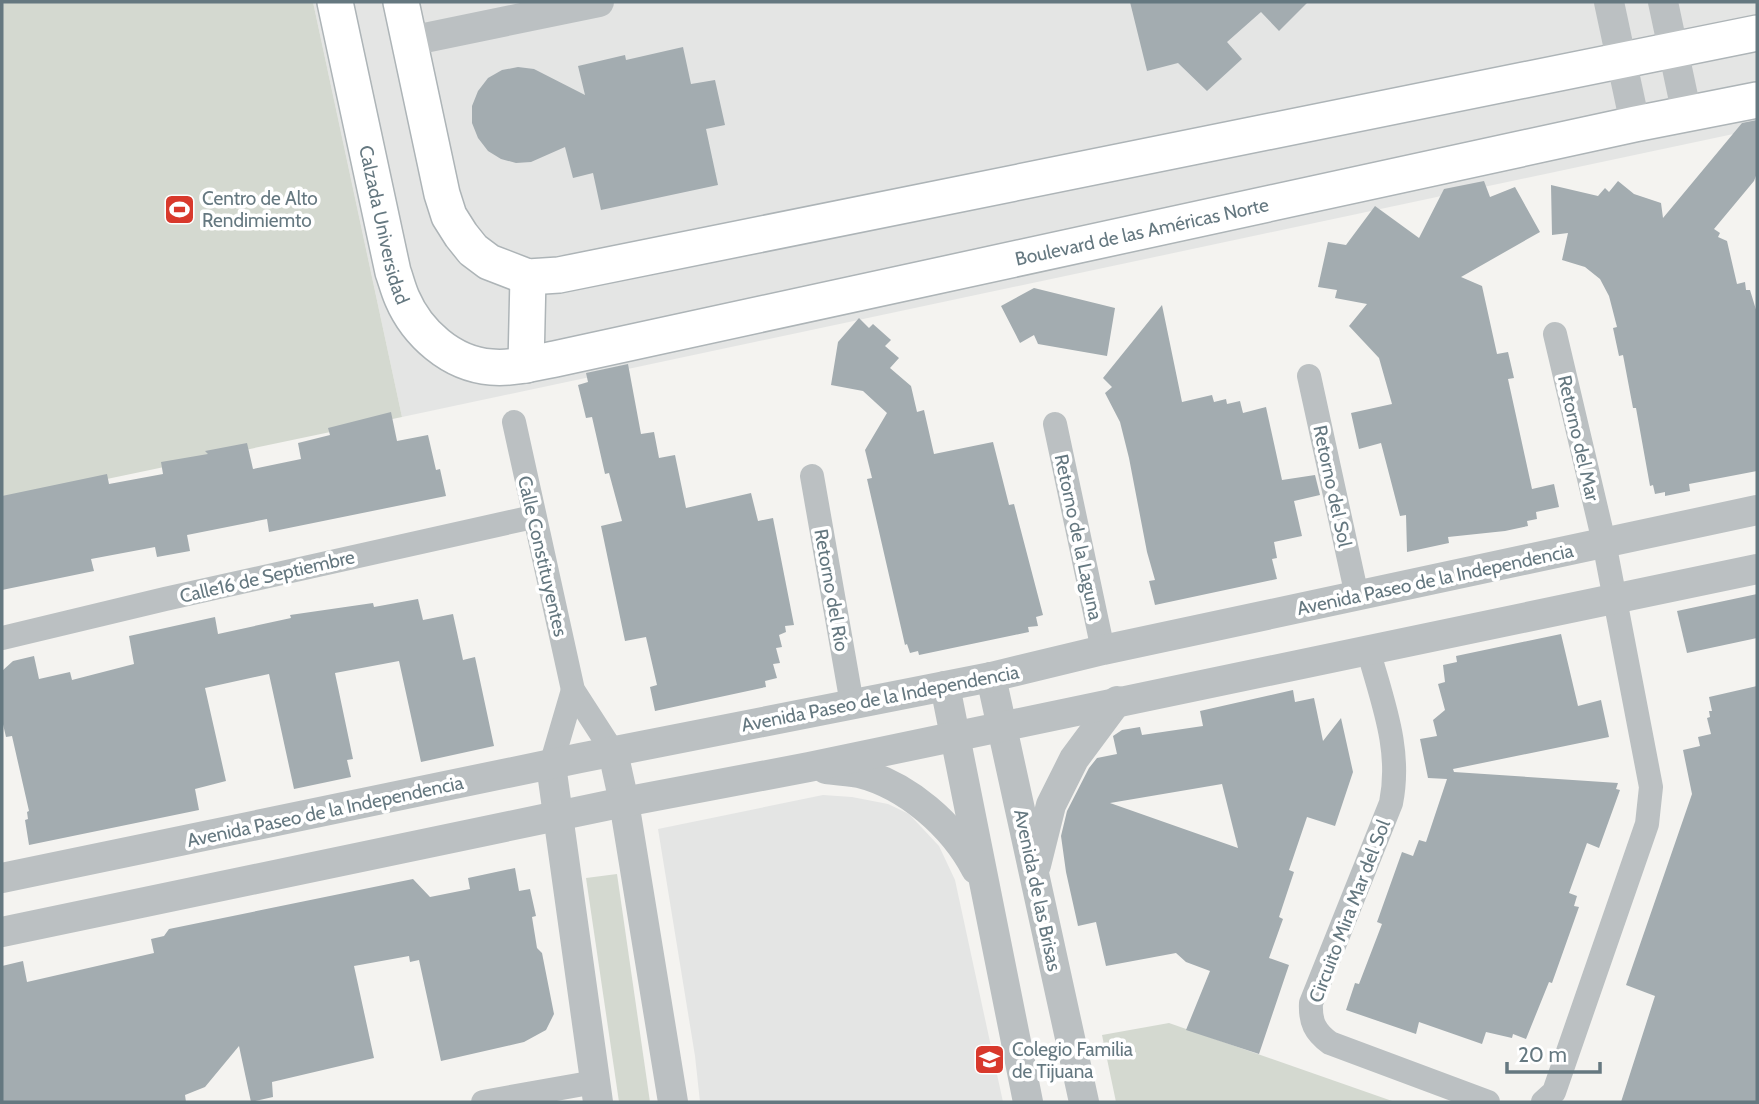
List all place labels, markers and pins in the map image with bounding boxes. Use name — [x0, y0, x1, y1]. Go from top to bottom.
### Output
place label: Centro de Alto Rendimiemto — [202, 187, 318, 232]
sports icon: Centro de Alto Rendimiemto — [162, 192, 196, 226]
place label: Colegio Familia de Tijuana — [1012, 1038, 1133, 1083]
school or university icon: Colegio Familia de Tijuana — [972, 1043, 1006, 1077]

